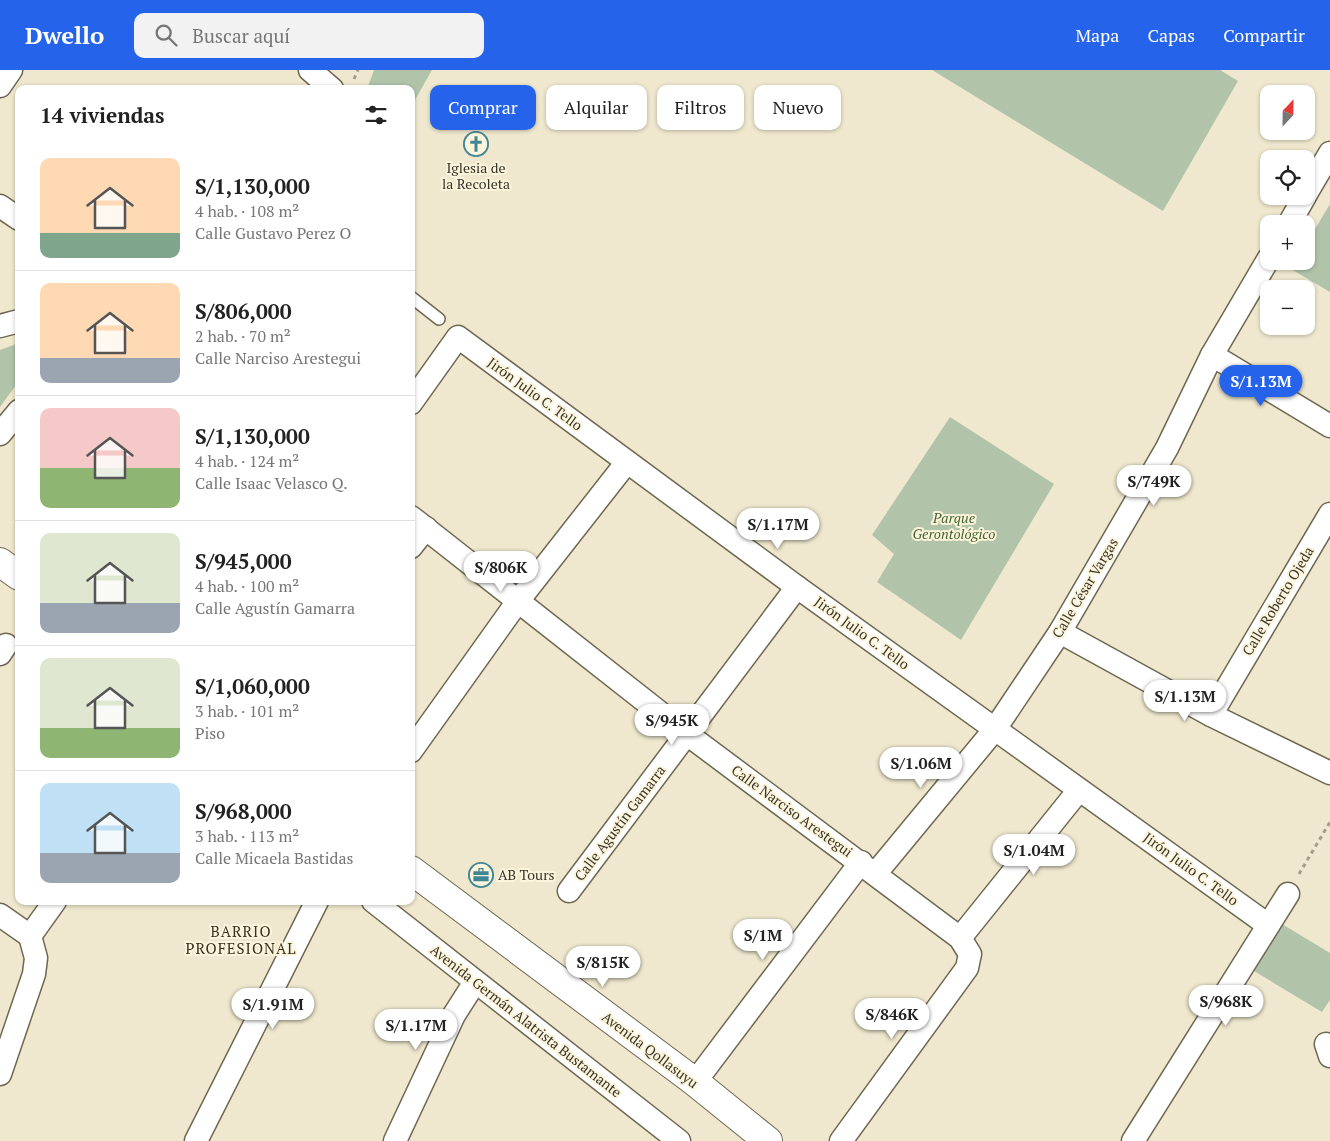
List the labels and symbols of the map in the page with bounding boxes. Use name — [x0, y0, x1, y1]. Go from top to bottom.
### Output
north arrow — [1260, 85, 1315, 140]
church icon: Iglesia de la Recoleta — [463, 131, 489, 157]
place label: Iglesia de la Recoleta — [442, 158, 510, 193]
street label: Jirón Julio C. Tello — [484, 353, 587, 435]
pin: S/1.13M — [1215, 364, 1307, 407]
pin: S/749K — [1113, 464, 1195, 507]
pin: S/1.17M — [732, 508, 824, 550]
park label: Parque Gerontológico — [913, 508, 995, 543]
street label: Calle César Vargas — [1047, 534, 1122, 641]
street label: Calle Roberto Ojeda — [1237, 543, 1318, 659]
pin: S/806K — [460, 550, 542, 593]
street label: Jirón Julio C. Tello — [811, 592, 914, 674]
pin: S/1.13M — [1139, 680, 1231, 722]
pin: S/945K — [631, 704, 713, 746]
pin: S/1.06M — [875, 746, 967, 789]
street label: Calle Narciso Arestegui — [728, 760, 857, 861]
street label: Calle Agustín Gamarra — [570, 761, 669, 884]
street label: Jirón Julio C. Tello — [1140, 828, 1243, 910]
pin: S/1.04M — [988, 834, 1080, 876]
office icon: AB Tours — [468, 862, 494, 888]
place label: AB Tours — [498, 865, 555, 884]
pin: S/1M — [733, 918, 793, 961]
district label: BARRIO PROFESIONAL — [186, 921, 296, 958]
street label: Avenida Germán Alatrista Bustamante — [427, 940, 626, 1101]
pin: S/815K — [562, 946, 644, 988]
pin: S/968K — [1185, 984, 1267, 1027]
pin: S/1.91M — [227, 988, 319, 1030]
pin: S/846K — [851, 998, 933, 1040]
street label: Avenida Qollasuyu — [598, 1007, 702, 1092]
pin: S/1.17M — [370, 1008, 462, 1051]

